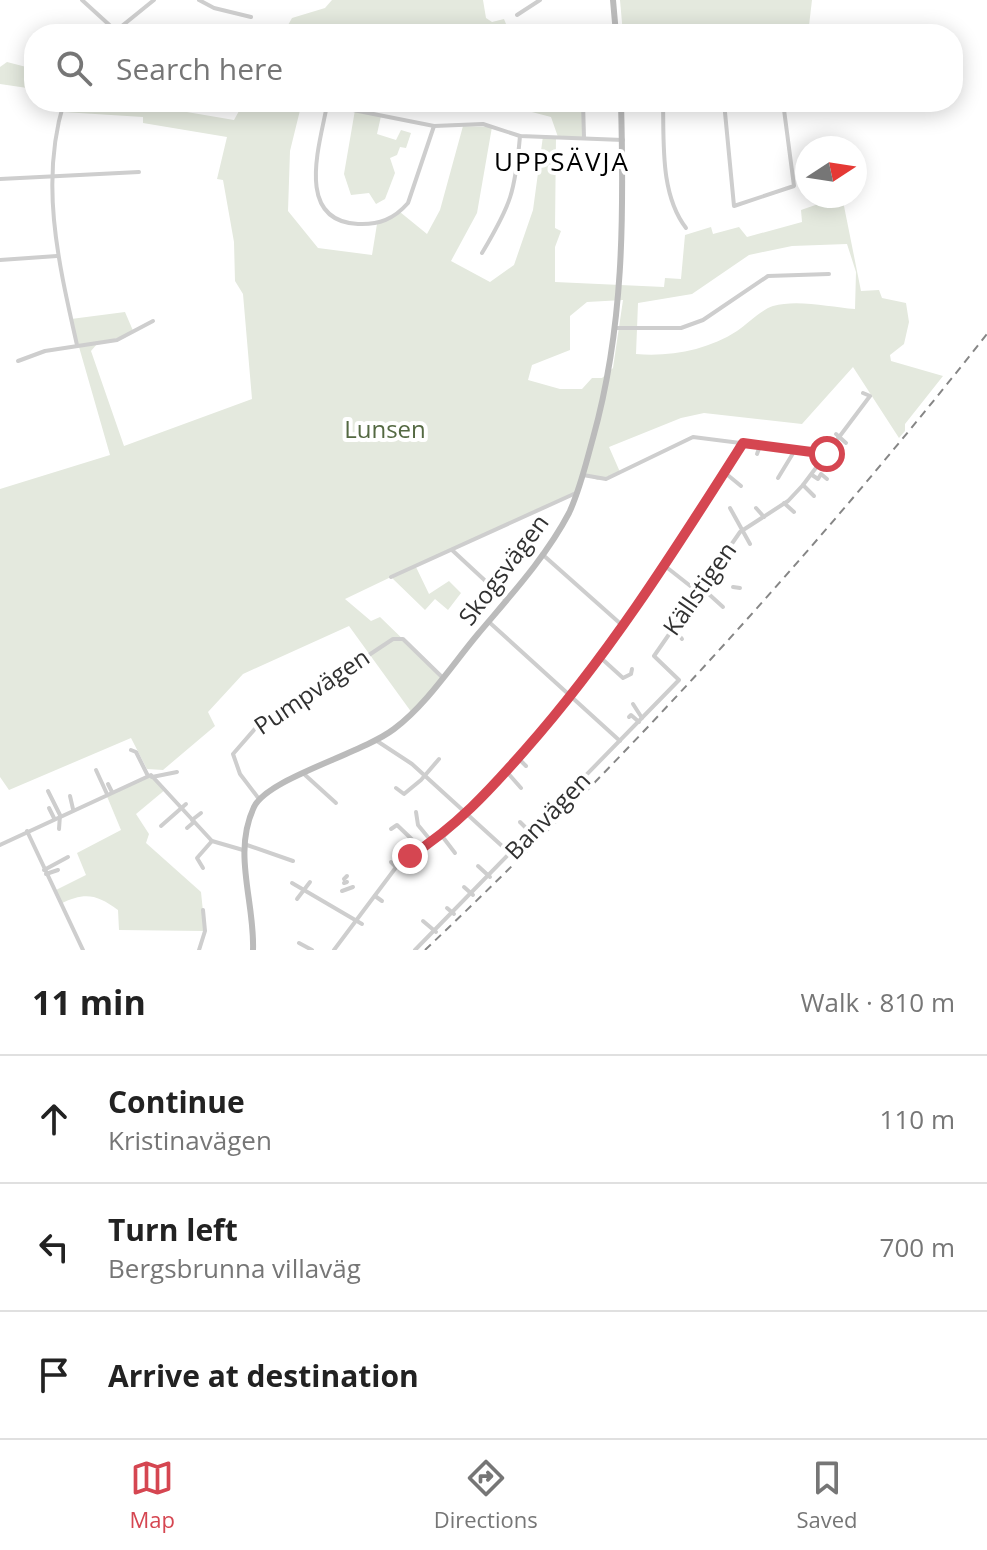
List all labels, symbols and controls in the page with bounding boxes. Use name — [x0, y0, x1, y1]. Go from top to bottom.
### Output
search box — [24, 24, 963, 112]
icon: search — [52, 46, 96, 90]
text: Search here — [116, 48, 283, 89]
north arrow — [795, 136, 867, 208]
district label: UPPSÄVJA — [494, 143, 630, 179]
park label: Lunsen — [344, 412, 426, 445]
route start — [809, 436, 845, 472]
street label: Skogsvägen — [450, 507, 555, 631]
street label: Källstigen — [654, 535, 743, 642]
street label: Pumpvägen — [247, 640, 375, 742]
street label: Banvägen — [497, 764, 597, 866]
route end — [392, 838, 428, 874]
text: 11 min — [32, 979, 146, 1025]
text: Walk · 810 m — [801, 984, 955, 1020]
text: Continue — [108, 1081, 245, 1122]
icon: ahead — [32, 1097, 76, 1141]
text: 110 m — [880, 1101, 955, 1137]
text: Kristinavägen — [108, 1122, 272, 1158]
text: Turn left — [108, 1209, 238, 1250]
icon: left — [32, 1225, 76, 1269]
text: 700 m — [880, 1229, 955, 1265]
text: Bergsbrunna villaväg — [108, 1250, 361, 1286]
icon: arrive — [32, 1353, 76, 1397]
text: Arrive at destination — [108, 1355, 419, 1396]
tab: Map — [129, 1456, 175, 1534]
tab: Directions — [434, 1456, 538, 1534]
tab: Saved — [796, 1456, 858, 1534]

